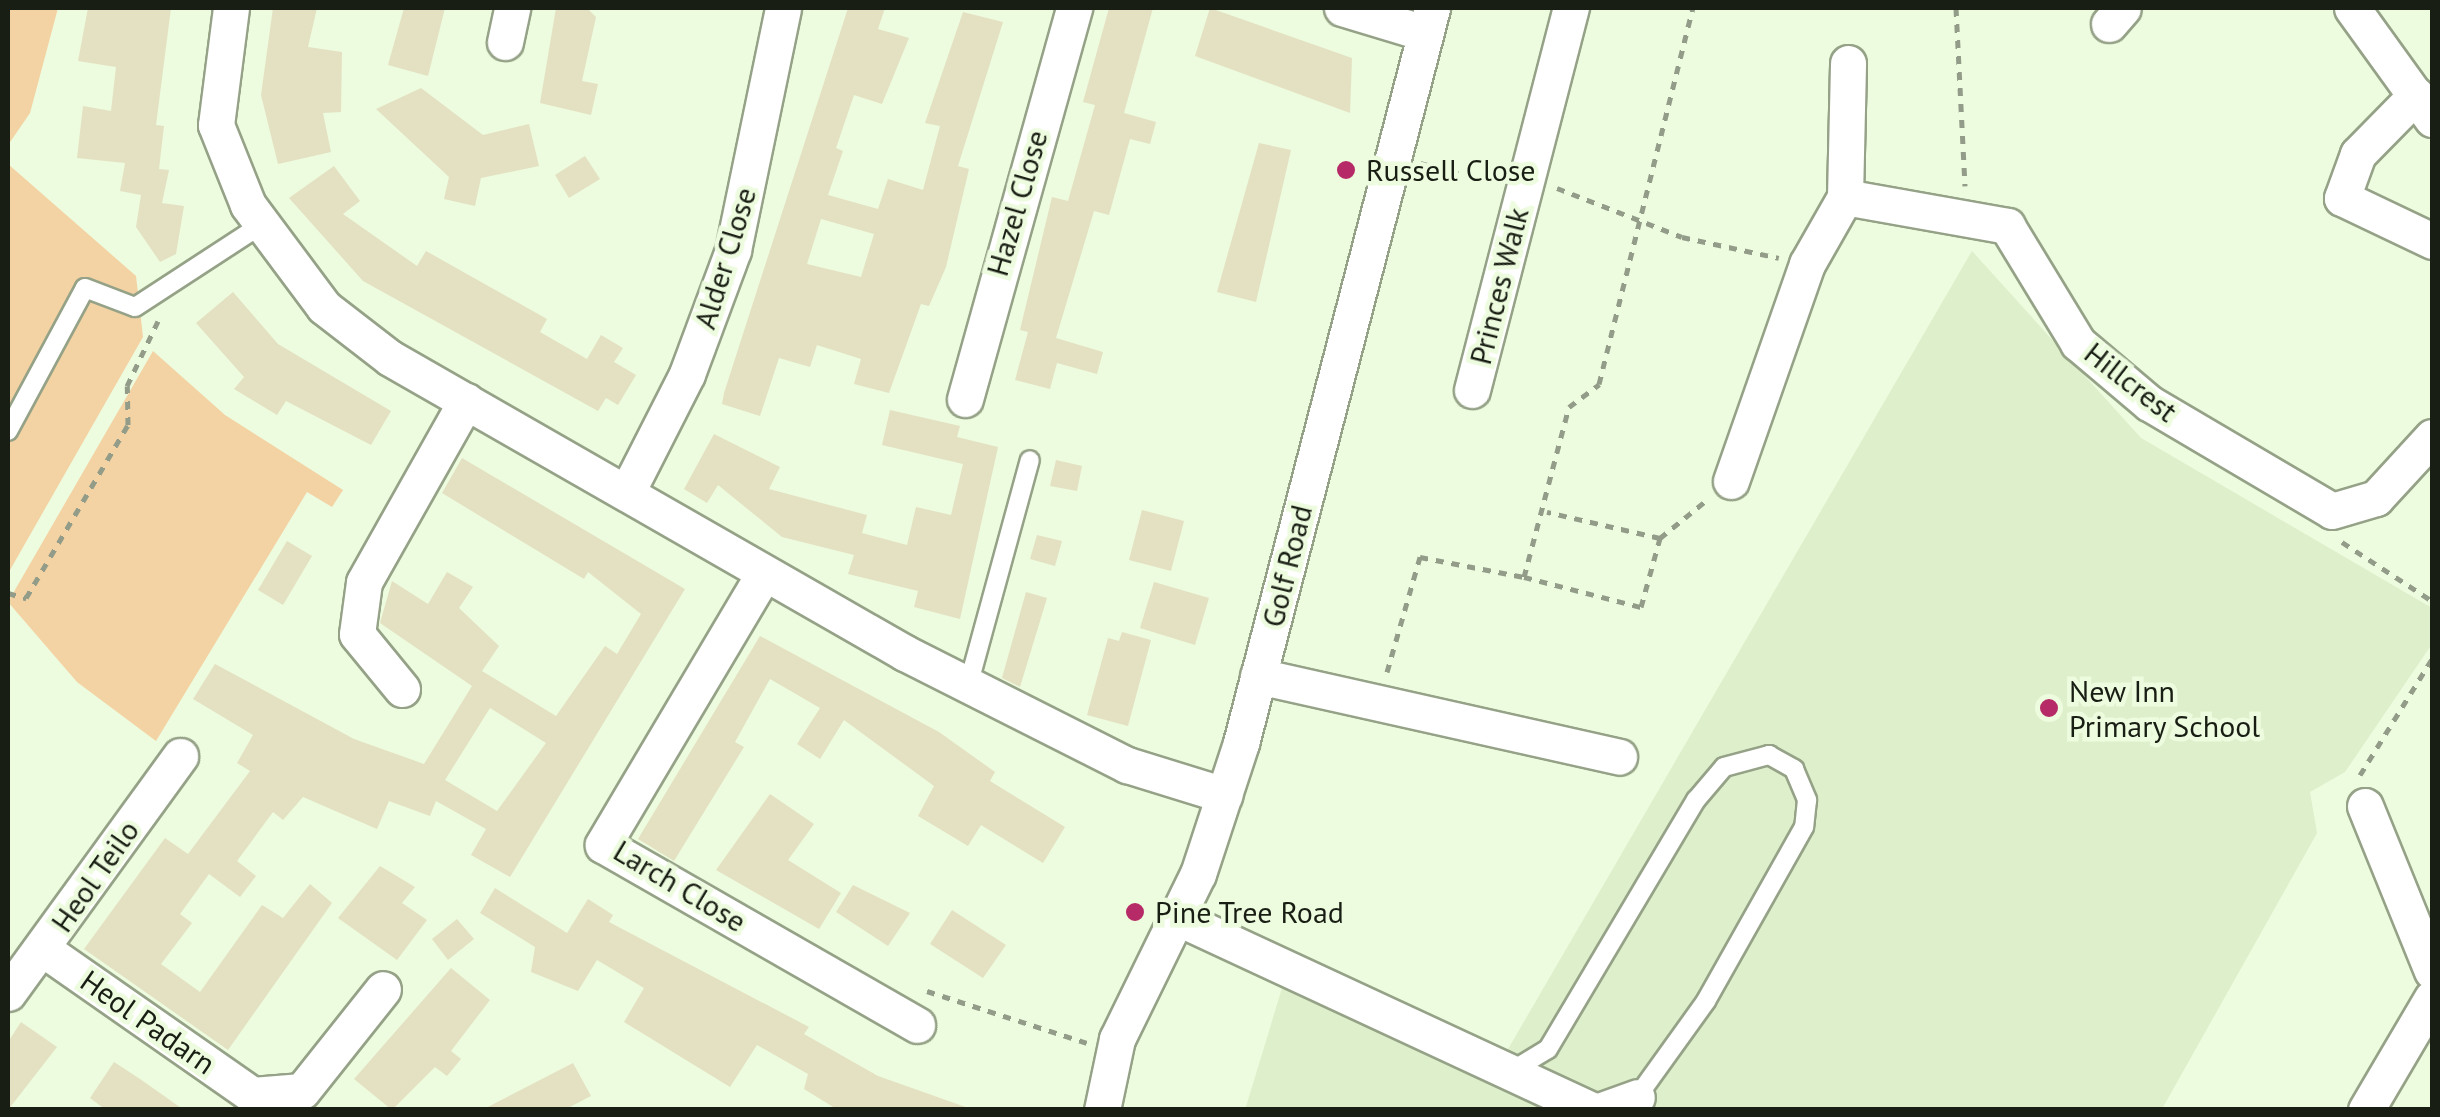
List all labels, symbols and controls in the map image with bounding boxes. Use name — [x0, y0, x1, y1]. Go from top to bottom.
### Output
street label: Hazel Close — [979, 126, 1055, 280]
place label: Russell Close — [1366, 152, 1536, 188]
marker: Russell Close — [1335, 159, 1357, 181]
street label: Alder Close — [686, 183, 764, 333]
street label: Princes Walk — [1462, 204, 1536, 368]
street label: Hillcrest — [2078, 335, 2184, 429]
street label: Golf Road — [1255, 501, 1319, 631]
place label: New Inn Primary School — [2069, 673, 2261, 744]
marker: New Inn Primary School — [2038, 697, 2060, 719]
street label: Heol Teilo — [43, 813, 147, 939]
street label: Larch Close — [607, 833, 753, 939]
place label: Pine Tree Road — [1155, 894, 1345, 930]
marker: Pine Tree Road — [1124, 901, 1146, 923]
street label: Heol Padarn — [74, 962, 222, 1082]

